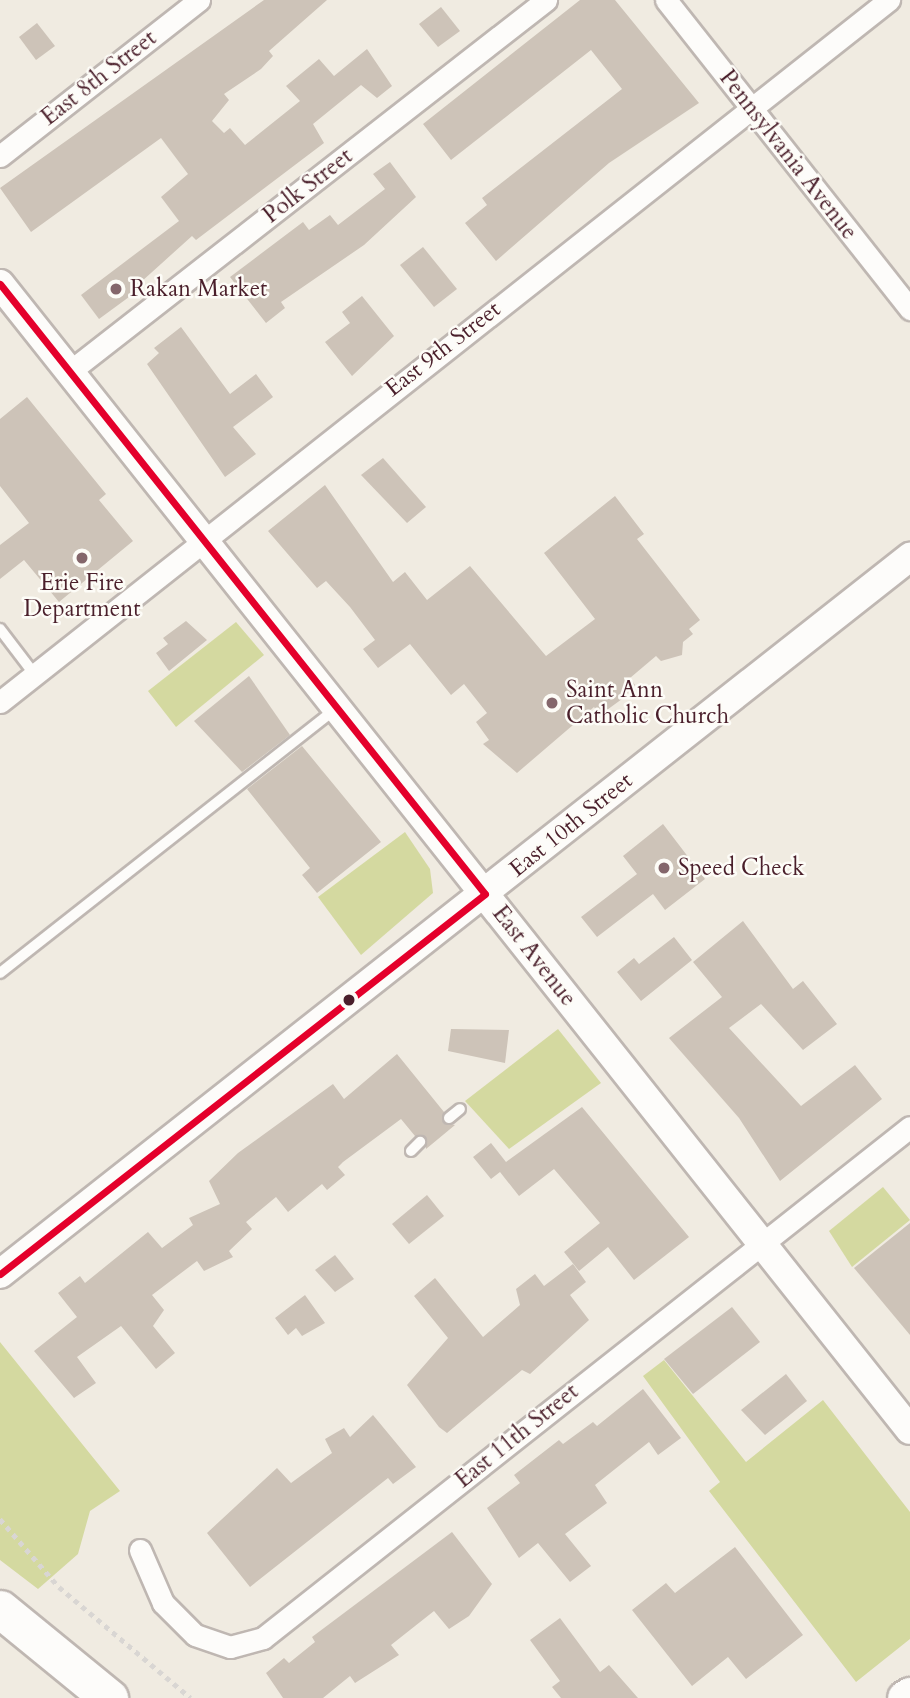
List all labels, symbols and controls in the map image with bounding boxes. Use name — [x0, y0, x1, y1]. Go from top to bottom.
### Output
street label: East 8th Street — [36, 25, 162, 131]
street label: Pennsylvania Avenue — [713, 65, 863, 245]
street label: Polk Street — [258, 143, 358, 229]
place label: Rakan Market — [130, 275, 267, 303]
marker: Rakan Market — [108, 281, 124, 297]
street label: East 9th Street — [380, 296, 506, 402]
marker: Erie Fire Department — [74, 550, 90, 566]
place label: Erie Fire Department — [23, 569, 141, 623]
place label: Saint Ann Catholic Church — [566, 676, 729, 730]
marker: Saint Ann Catholic Church — [544, 695, 560, 711]
street label: East 10th Street — [504, 767, 638, 883]
place label: Speed Check — [678, 854, 805, 882]
marker: Speed Check — [656, 860, 672, 876]
street label: East Avenue — [486, 900, 582, 1012]
unlabelled marker — [342, 993, 356, 1007]
street label: East 11th Street — [450, 1378, 584, 1494]

